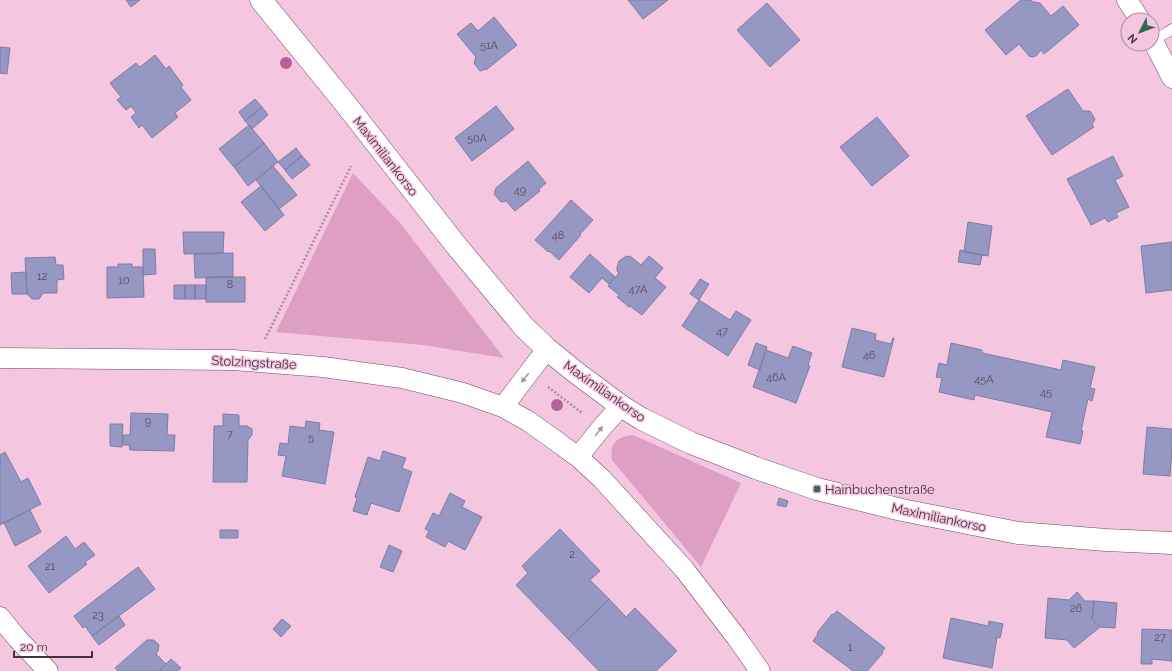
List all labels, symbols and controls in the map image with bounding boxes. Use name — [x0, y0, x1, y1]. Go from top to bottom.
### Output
north arrow — [1120, 12, 1160, 52]
text: N — [1125, 31, 1141, 46]
house number: 51A — [480, 39, 499, 52]
street label: Maximiliankorso — [350, 114, 421, 199]
house number: 50A — [467, 132, 488, 145]
house number: 49 — [514, 184, 526, 197]
house number: 48 — [552, 229, 564, 242]
house number: 12 — [37, 270, 47, 283]
house number: 10 — [118, 274, 130, 287]
house number: 8 — [227, 278, 233, 291]
house number: 47A — [629, 283, 648, 296]
house number: 47 — [716, 325, 728, 338]
house number: 46 — [863, 349, 876, 362]
street label: Stolzingstraße — [211, 353, 297, 372]
street label: Maximiliankorso — [561, 358, 649, 425]
house number: 46A — [766, 371, 787, 384]
one-way arrow — [521, 373, 529, 384]
house number: 45A — [974, 373, 994, 386]
house number: 45 — [1040, 386, 1052, 399]
house number: 9 — [145, 415, 151, 428]
one-way arrow — [594, 425, 603, 436]
house number: 7 — [227, 428, 233, 441]
house number: 5 — [308, 431, 314, 444]
place label: Hainbuchenstraße — [825, 482, 935, 497]
marker: Hainbuchenstraße — [812, 484, 822, 494]
street label: Maximiliankorso — [890, 500, 988, 535]
house number: 2 — [569, 548, 575, 561]
house number: 21 — [45, 560, 56, 573]
house number: 26 — [1070, 602, 1083, 615]
house number: 23 — [92, 609, 104, 622]
house number: 27 — [1154, 631, 1166, 644]
scale bar — [14, 633, 92, 659]
text: 20 m — [20, 640, 48, 654]
house number: 1 — [848, 641, 853, 654]

